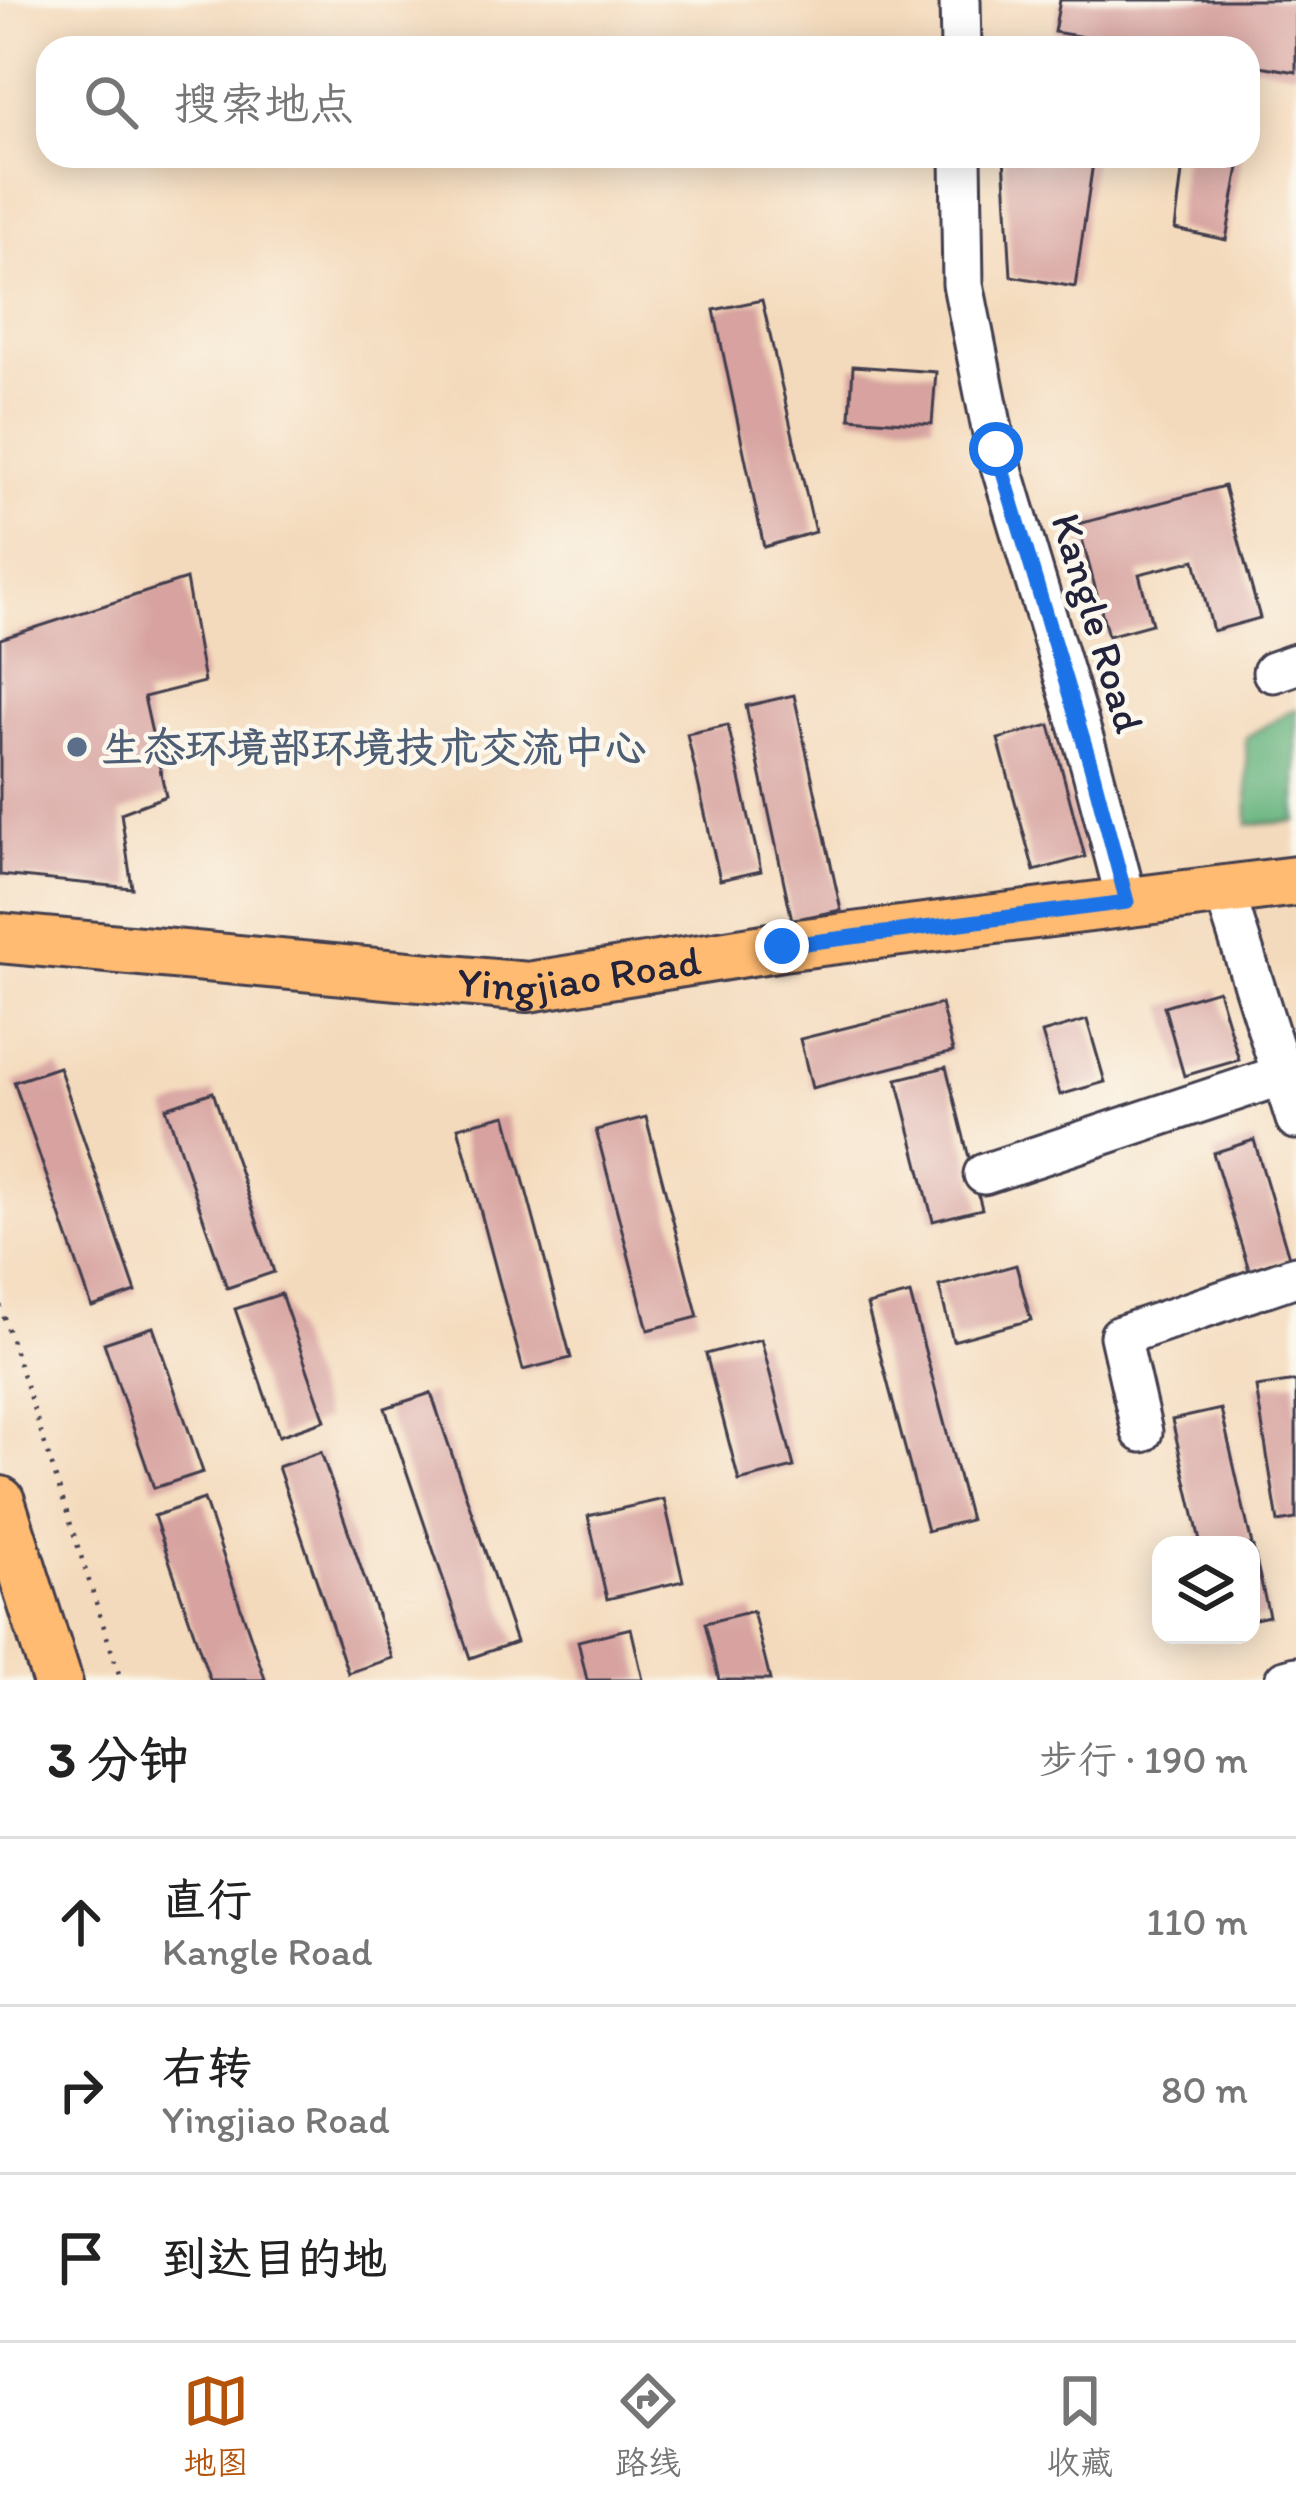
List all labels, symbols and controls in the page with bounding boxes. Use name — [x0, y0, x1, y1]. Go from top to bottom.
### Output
search box — [36, 36, 1260, 168]
icon: search — [78, 69, 144, 135]
text: 搜索地点 — [174, 76, 354, 130]
route start — [969, 422, 1023, 476]
street label: Kangle Road — [1040, 507, 1156, 739]
place label: 生态环境部环境技术交流中心 — [101, 722, 647, 773]
marker: 生态环境部环境技术交流中心 — [64, 734, 90, 760]
route end — [755, 919, 809, 973]
street label: Yingjiao Road — [455, 934, 704, 1013]
map controls — [1152, 1536, 1260, 1644]
button: layers — [1152, 1536, 1260, 1644]
text: 3 分钟 — [48, 1729, 189, 1790]
text: 步行 · 190 m — [1039, 1736, 1248, 1783]
text: 直行 — [162, 1872, 252, 1926]
icon: ahead — [48, 1889, 114, 1955]
text: 110 m — [1146, 1898, 1248, 1945]
text: Kangle Road — [162, 1928, 373, 1975]
text: 右转 — [162, 2040, 252, 2094]
icon: right — [48, 2057, 114, 2123]
text: 80 m — [1161, 2066, 1248, 2113]
text: Yingjiao Road — [162, 2096, 390, 2143]
icon: arrive — [48, 2225, 114, 2291]
text: 到达目的地 — [162, 2231, 387, 2285]
tab: 地图 — [183, 2368, 249, 2483]
tab: 路线 — [615, 2368, 681, 2483]
tab: 收藏 — [1047, 2368, 1113, 2483]

